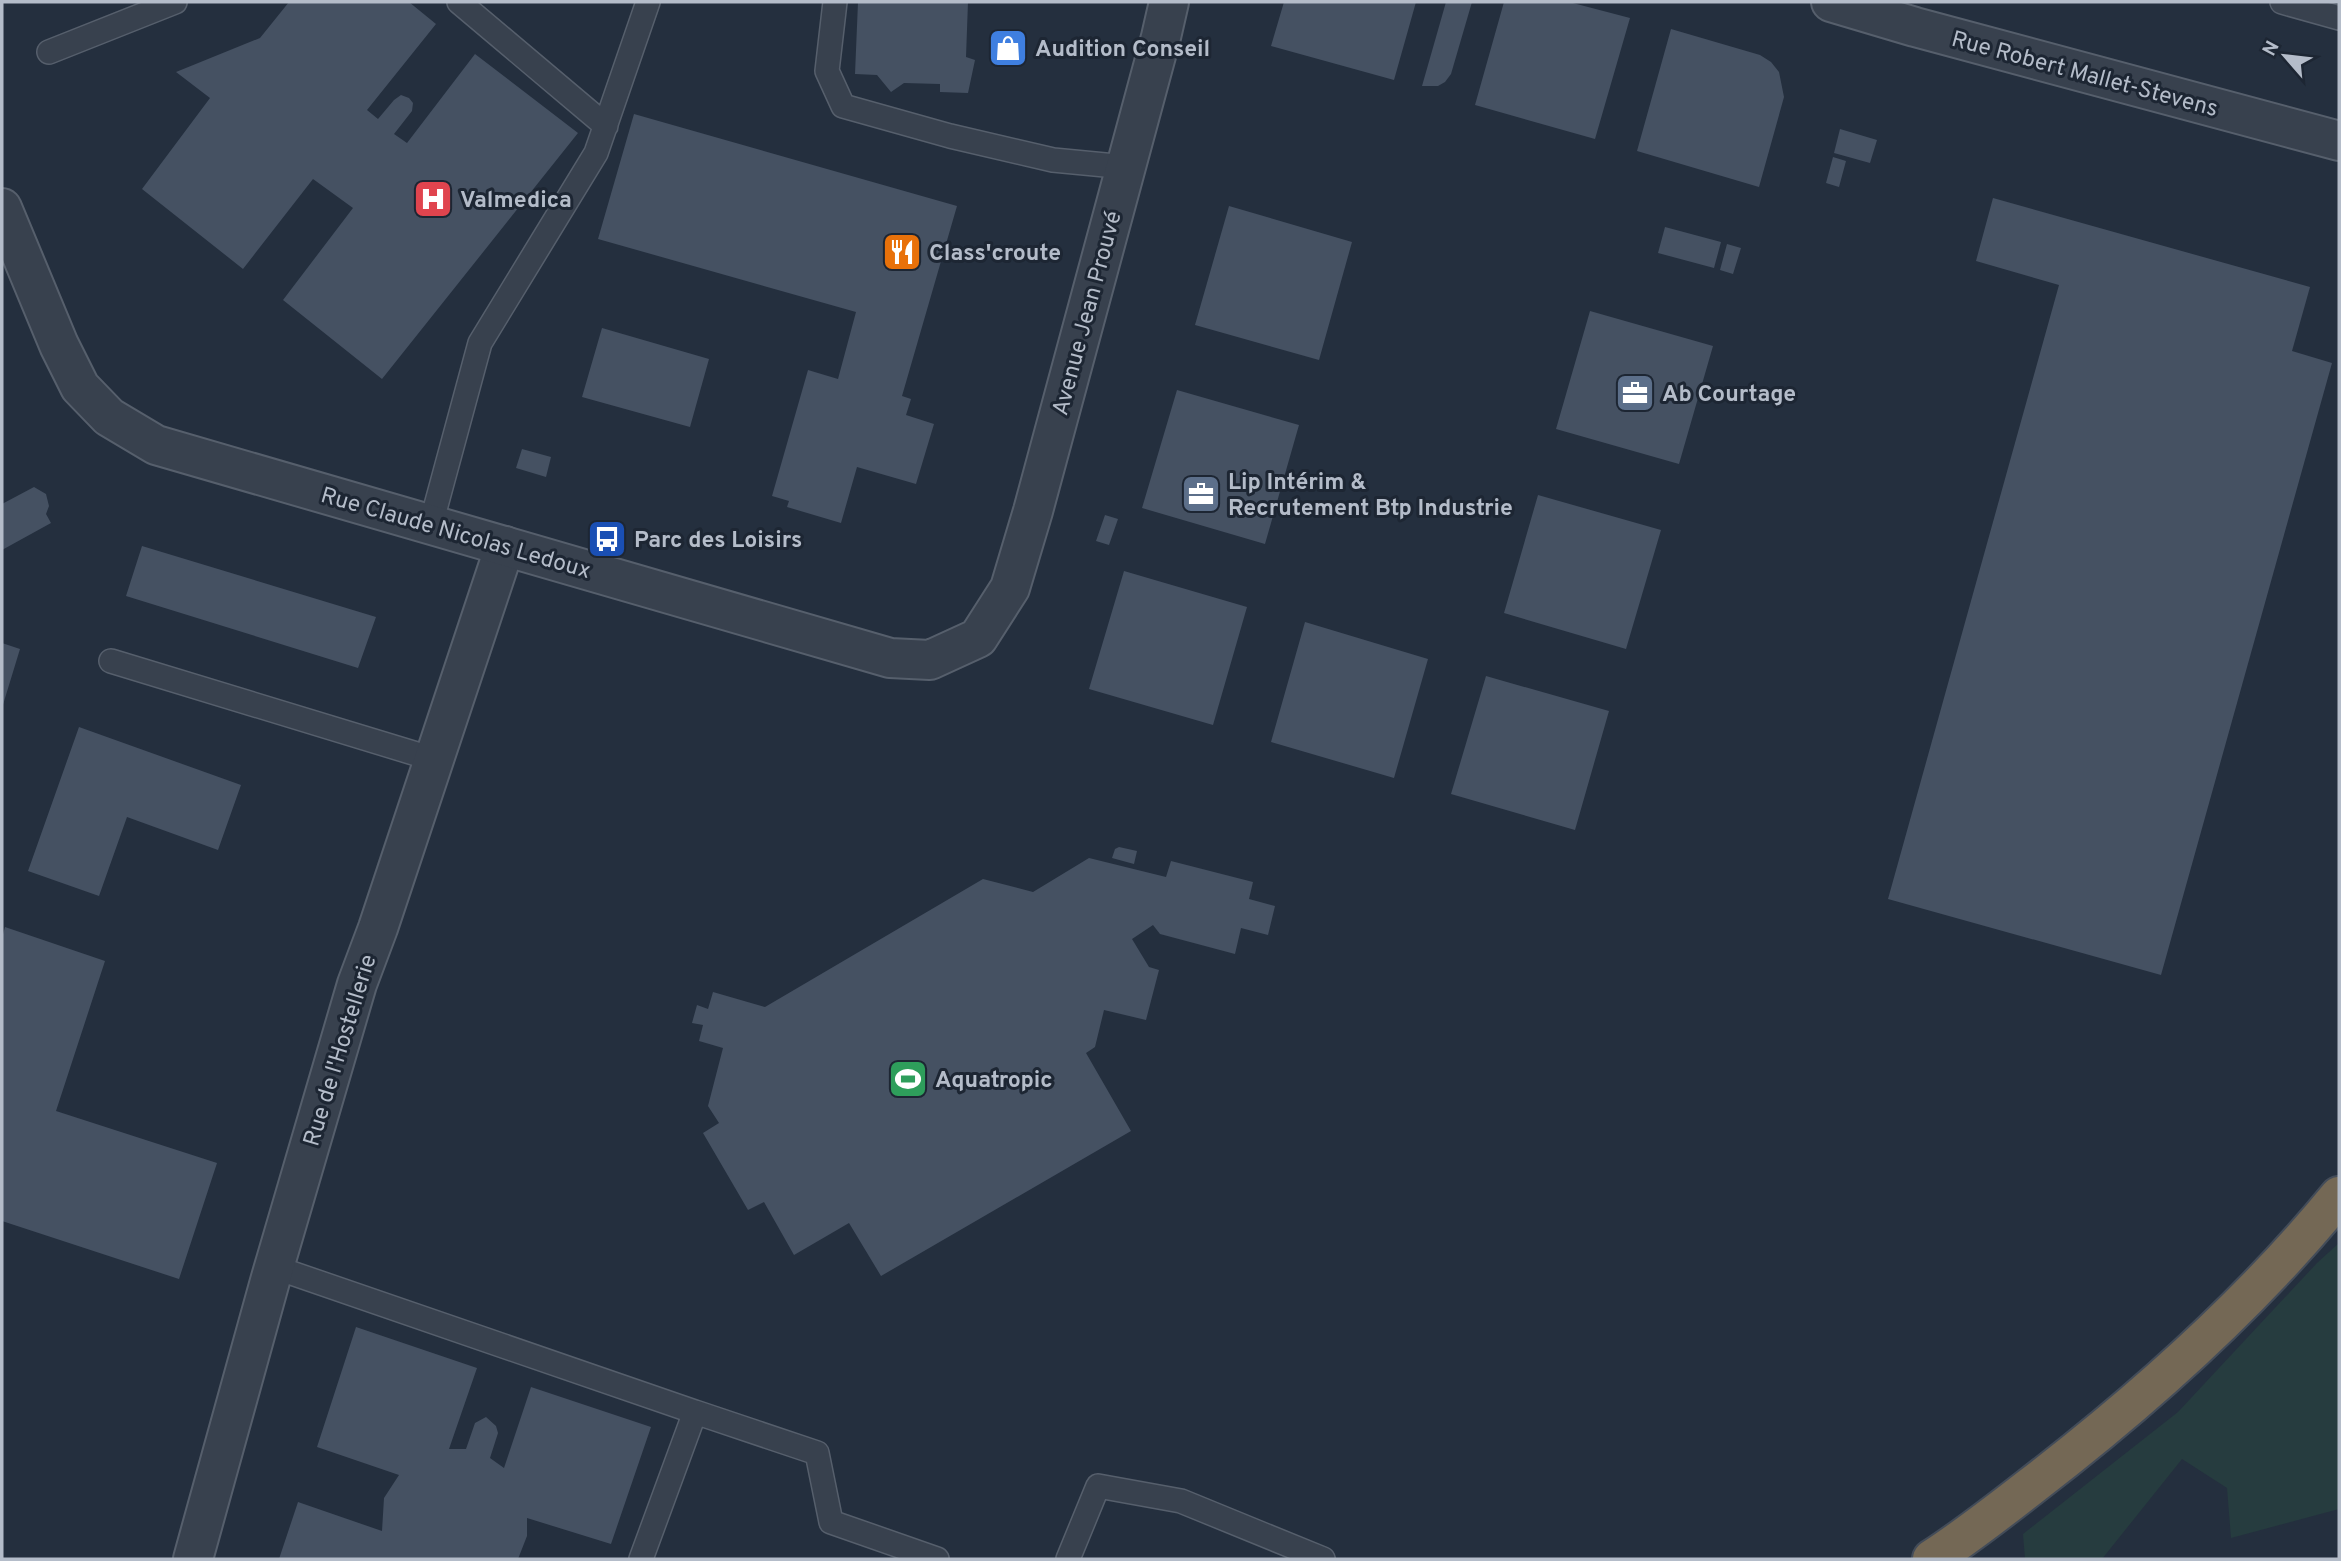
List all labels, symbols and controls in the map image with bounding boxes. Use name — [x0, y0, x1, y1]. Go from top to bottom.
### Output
north arrow — [2250, 21, 2320, 91]
street label: Rue Robert Mallet-Stevens — [1948, 26, 2221, 125]
shop icon: Audition Conseil — [987, 27, 1029, 69]
place label: Audition Conseil — [1035, 36, 1210, 65]
text: N — [2258, 37, 2286, 61]
hospital icon: Valmedica — [412, 178, 454, 220]
place label: Valmedica — [460, 187, 572, 216]
street label: Avenue Jean Prouvé — [1047, 208, 1130, 419]
restaurant icon: Class'croute — [881, 231, 923, 273]
place label: Class'croute — [929, 240, 1061, 269]
office icon: Ab Courtage — [1614, 372, 1656, 414]
place label: Ab Courtage — [1662, 381, 1796, 410]
place label: Lip Intérim & Recrutement Btp Industrie — [1228, 469, 1513, 524]
office icon: Lip Intérim & Recrutement Btp Industrie — [1180, 473, 1222, 515]
street label: Rue Claude Nicolas Ledoux — [317, 482, 594, 587]
bus stop icon: Parc des Loisirs — [586, 518, 628, 560]
place label: Parc des Loisirs — [634, 527, 802, 556]
street label: Rue de l'Hostellerie — [298, 951, 384, 1150]
sports icon: Aquatropic — [887, 1058, 929, 1100]
place label: Aquatropic — [935, 1067, 1053, 1096]

